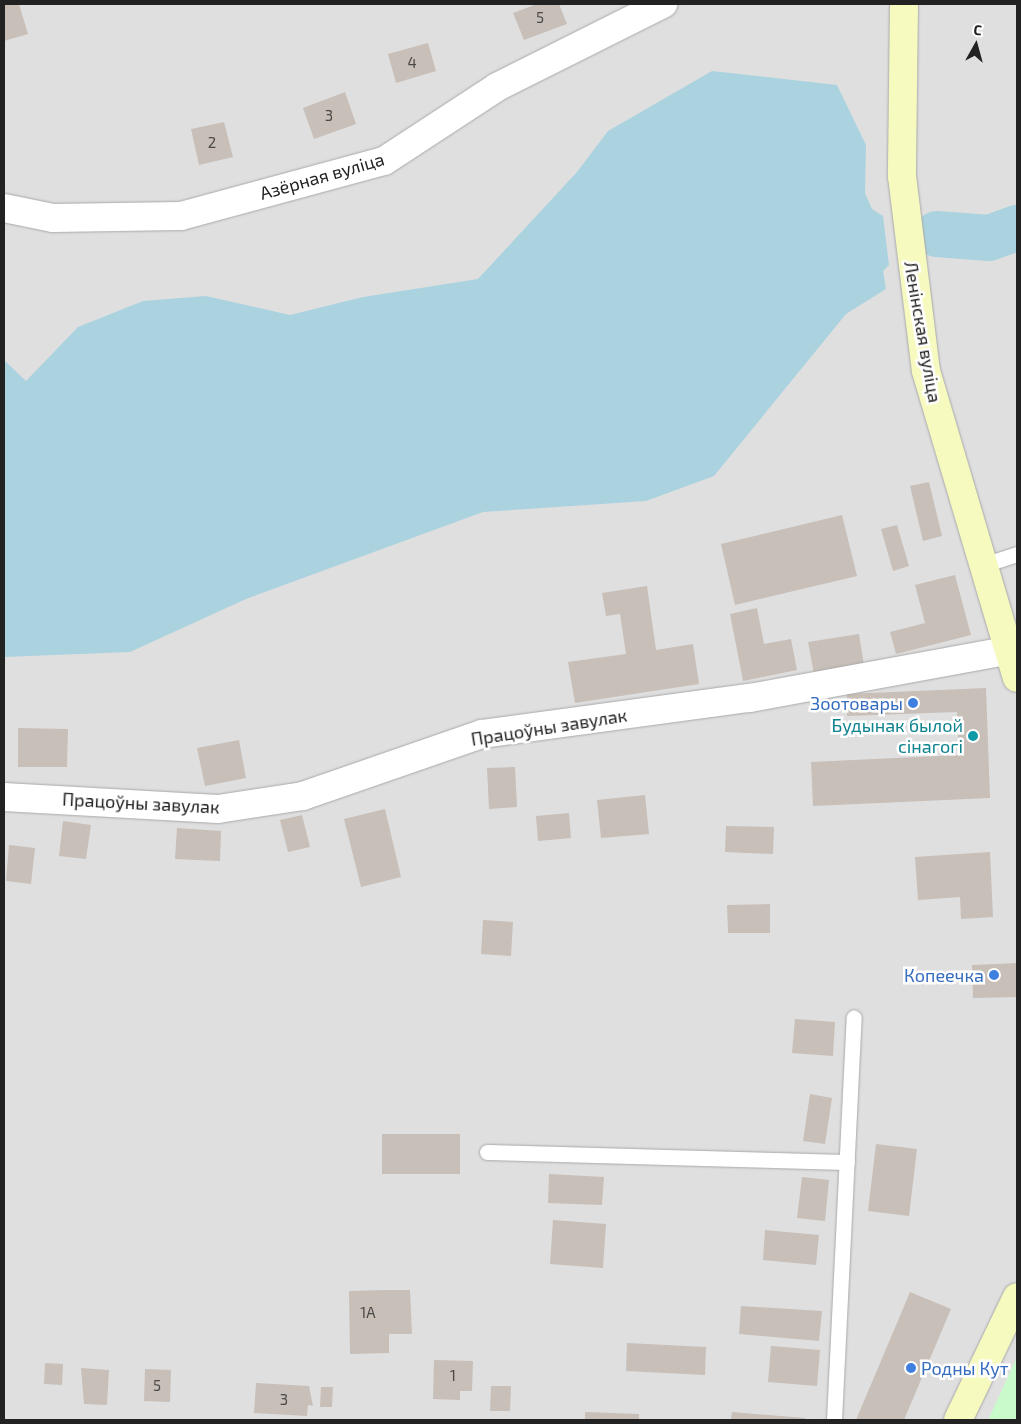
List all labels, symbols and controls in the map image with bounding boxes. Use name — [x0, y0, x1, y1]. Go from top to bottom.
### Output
house number: 5 — [536, 9, 544, 27]
north arrow — [951, 20, 1001, 70]
text: С — [973, 21, 983, 39]
house number: 4 — [407, 54, 417, 72]
house number: 3 — [325, 107, 333, 125]
house number: 2 — [208, 134, 216, 152]
street label: Азёрная вуліца — [257, 148, 387, 204]
street label: Ленінская вуліца — [900, 260, 946, 404]
place label: Зоотовары — [810, 692, 903, 714]
marker: Зоотовары — [907, 697, 919, 709]
street label: Працоўны завулак — [469, 704, 629, 750]
place label: Будынак былой сінагогі — [832, 715, 963, 758]
marker: Будынак былой сінагогі — [967, 730, 979, 742]
street label: Працоўны завулак — [62, 788, 220, 818]
place label: Копеечка — [904, 964, 984, 986]
marker: Копеечка — [988, 969, 1000, 981]
house number: 1А — [360, 1304, 376, 1322]
place label: Родны Кут — [921, 1357, 1009, 1379]
marker: Родны Кут — [905, 1362, 917, 1374]
house number: 1 — [450, 1367, 456, 1385]
house number: 5 — [153, 1377, 161, 1395]
house number: 3 — [280, 1391, 288, 1409]

